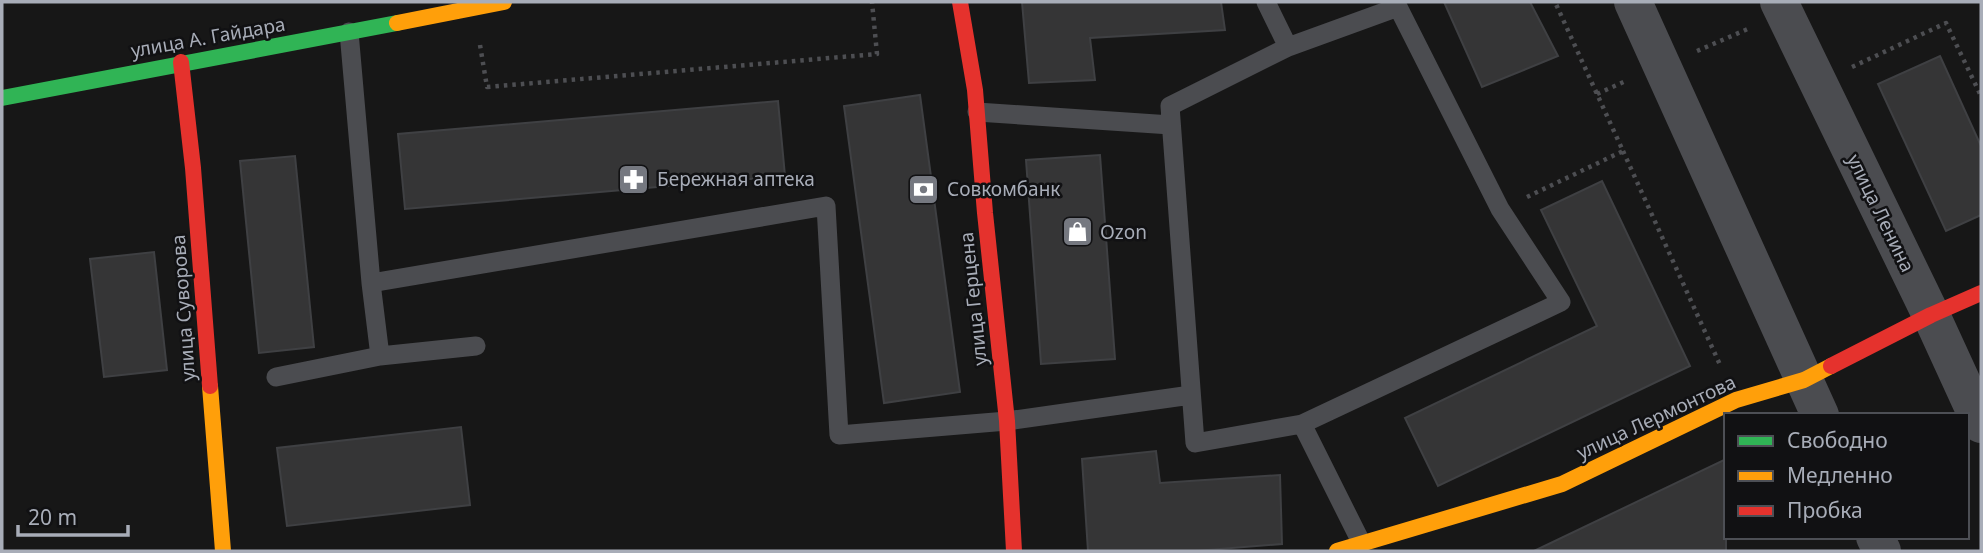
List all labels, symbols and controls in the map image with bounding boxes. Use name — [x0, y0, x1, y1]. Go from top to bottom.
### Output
street label: улица А. Гайдара — [129, 11, 287, 63]
street label: улица Ленина — [1841, 150, 1921, 276]
pharmacy icon: Бережная аптека — [617, 162, 651, 196]
place label: Бережная аптека — [657, 166, 815, 192]
bank icon: Совкомбанк — [907, 172, 941, 206]
place label: Совкомбанк — [947, 176, 1060, 202]
shop icon: Ozon — [1060, 215, 1094, 249]
place label: Ozon — [1100, 219, 1147, 245]
street label: улица Герцена — [953, 231, 993, 367]
street label: улица Суворова — [165, 234, 201, 382]
street label: улица Лермонтова — [1572, 369, 1740, 465]
legend — [1724, 413, 1969, 539]
text: Свободно — [1787, 426, 1888, 454]
text: Медленно — [1787, 461, 1893, 489]
scale bar — [18, 494, 128, 538]
text: Пробка — [1787, 496, 1863, 524]
text: 20 m — [28, 503, 77, 531]

